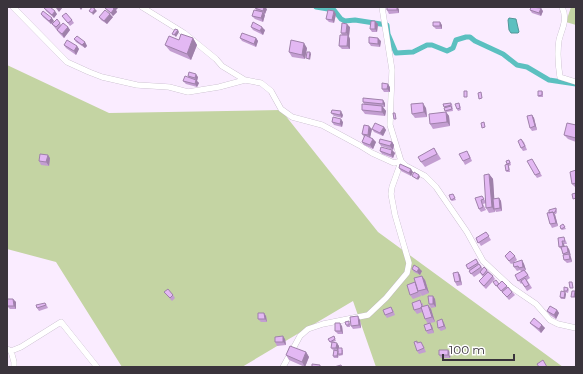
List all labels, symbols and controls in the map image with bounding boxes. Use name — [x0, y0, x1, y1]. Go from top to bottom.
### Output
scale bar — [443, 336, 514, 362]
text: 100 m — [449, 342, 485, 357]

